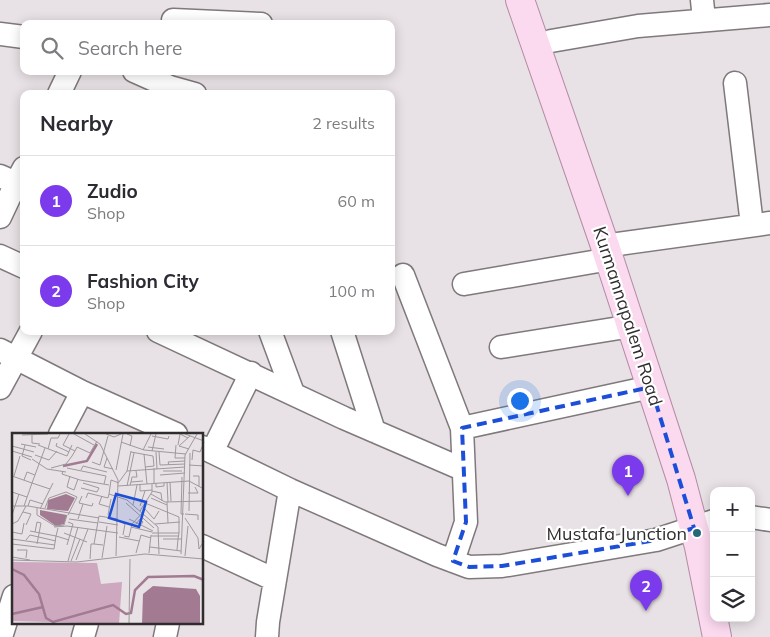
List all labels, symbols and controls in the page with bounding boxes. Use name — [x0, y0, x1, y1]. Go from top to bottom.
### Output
search box — [20, 20, 395, 75]
icon: search — [38, 34, 66, 62]
text: Search here — [78, 36, 182, 60]
text: Nearby — [40, 110, 113, 136]
text: 2 results — [312, 113, 375, 133]
text: Zudio — [87, 179, 138, 203]
text: 1 — [51, 191, 61, 211]
text: 60 m — [338, 191, 375, 211]
text: Shop — [87, 203, 125, 223]
street label: Kurmannapalem Road — [588, 224, 668, 408]
text: Fashion City — [87, 269, 199, 293]
text: 2 — [51, 281, 61, 301]
text: 100 m — [328, 281, 375, 301]
text: Shop — [87, 293, 125, 313]
your location — [507, 388, 533, 414]
inset map — [12, 433, 204, 624]
pin: 1 — [612, 455, 644, 496]
map controls — [710, 487, 755, 622]
button: + — [710, 487, 755, 532]
place label: Mustafa Junction — [547, 522, 687, 545]
marker: Mustafa Junction — [691, 527, 703, 539]
button: − — [710, 532, 755, 577]
pin: 2 — [630, 570, 662, 611]
button: layers — [710, 577, 755, 622]

